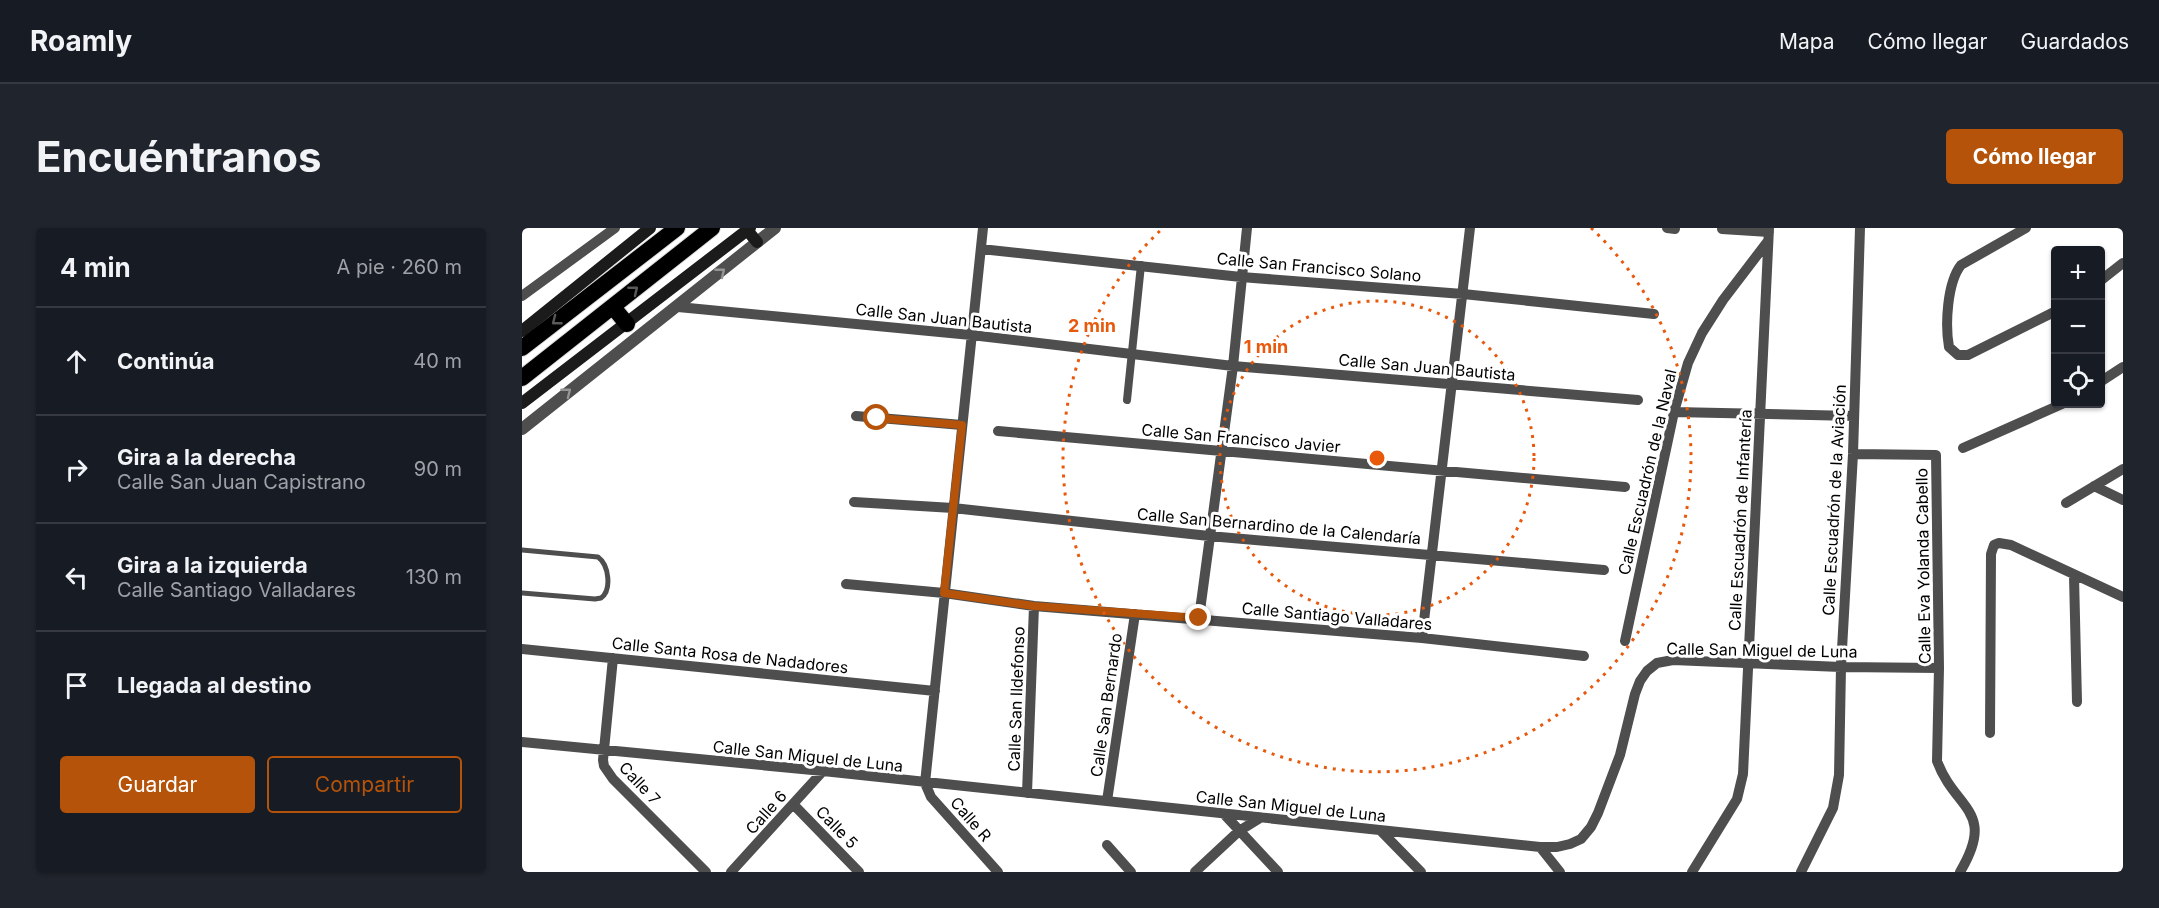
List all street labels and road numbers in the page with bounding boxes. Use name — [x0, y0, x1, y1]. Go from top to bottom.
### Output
street label: Calle San Francisco Solano — [1216, 248, 1422, 286]
street label: Calle San Juan Bautista — [855, 299, 1033, 337]
street label: Calle San Juan Bautista — [1338, 349, 1516, 385]
street label: Calle Escuadrón de la Naval — [1614, 367, 1680, 577]
street label: Calle Escuadrón de la Aviación — [1818, 384, 1850, 616]
street label: Calle Escuadrón de Infantería — [1724, 409, 1756, 631]
street label: Calle San Francisco Javier — [1141, 419, 1341, 457]
street label: Calle Eva Yolanda Cabello — [1911, 468, 1935, 664]
street label: Calle San Bernardino de la Calendaría — [1136, 504, 1422, 548]
street label: Calle Santiago Valladares — [1241, 598, 1433, 634]
street label: Calle San Ildefonso — [1003, 626, 1029, 772]
street label: Calle San Bernardo — [1086, 632, 1126, 778]
street label: Calle Santa Rosa de Nadadores — [611, 633, 849, 677]
street label: Calle San Miguel de Luna — [1666, 638, 1858, 662]
street label: Calle San Miguel de Luna — [712, 736, 904, 776]
street label: Calle 7 — [615, 757, 665, 809]
street label: Calle 6 — [741, 786, 791, 838]
street label: Calle San Miguel de Luna — [1195, 786, 1387, 826]
street label: Calle R — [946, 793, 996, 845]
street label: Calle 5 — [812, 801, 862, 853]

